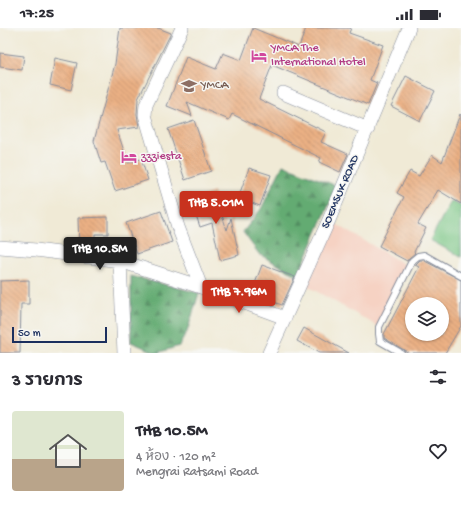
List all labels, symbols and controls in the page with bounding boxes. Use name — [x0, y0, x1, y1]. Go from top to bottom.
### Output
text: 17:25 — [20, 5, 54, 23]
place label: YMCA The International Hotel — [270, 42, 366, 70]
hotel icon: YMCA The International Hotel — [250, 47, 268, 65]
school or university icon: YMCA — [180, 77, 198, 95]
place label: YMCA — [200, 79, 229, 93]
hotel icon: zzziesta — [120, 148, 138, 166]
place label: zzziesta — [141, 150, 182, 164]
street label: SOEMSUK ROAD — [319, 153, 363, 231]
pin: THB 5.01M — [170, 191, 262, 225]
text: THB 5.01M — [189, 196, 243, 211]
pin: THB 10.5M — [54, 237, 146, 271]
text: THB 10.5M — [73, 242, 127, 257]
pin: THB 7.96M — [193, 280, 285, 314]
text: THB 7.96M — [211, 285, 267, 300]
map controls — [405, 297, 449, 341]
button: layers — [405, 297, 449, 341]
scale bar — [12, 325, 107, 344]
text: 50 m — [18, 328, 40, 340]
icon: filters — [427, 366, 449, 388]
text: 3 รายการ — [12, 372, 83, 392]
text: THB 10.5M — [136, 422, 208, 442]
icon: home — [44, 427, 92, 475]
icon: heart — [427, 440, 449, 462]
text: 4 ห้อง · 120 m² — [136, 450, 216, 465]
text: Mengrai Ratsami Road — [136, 465, 258, 480]

